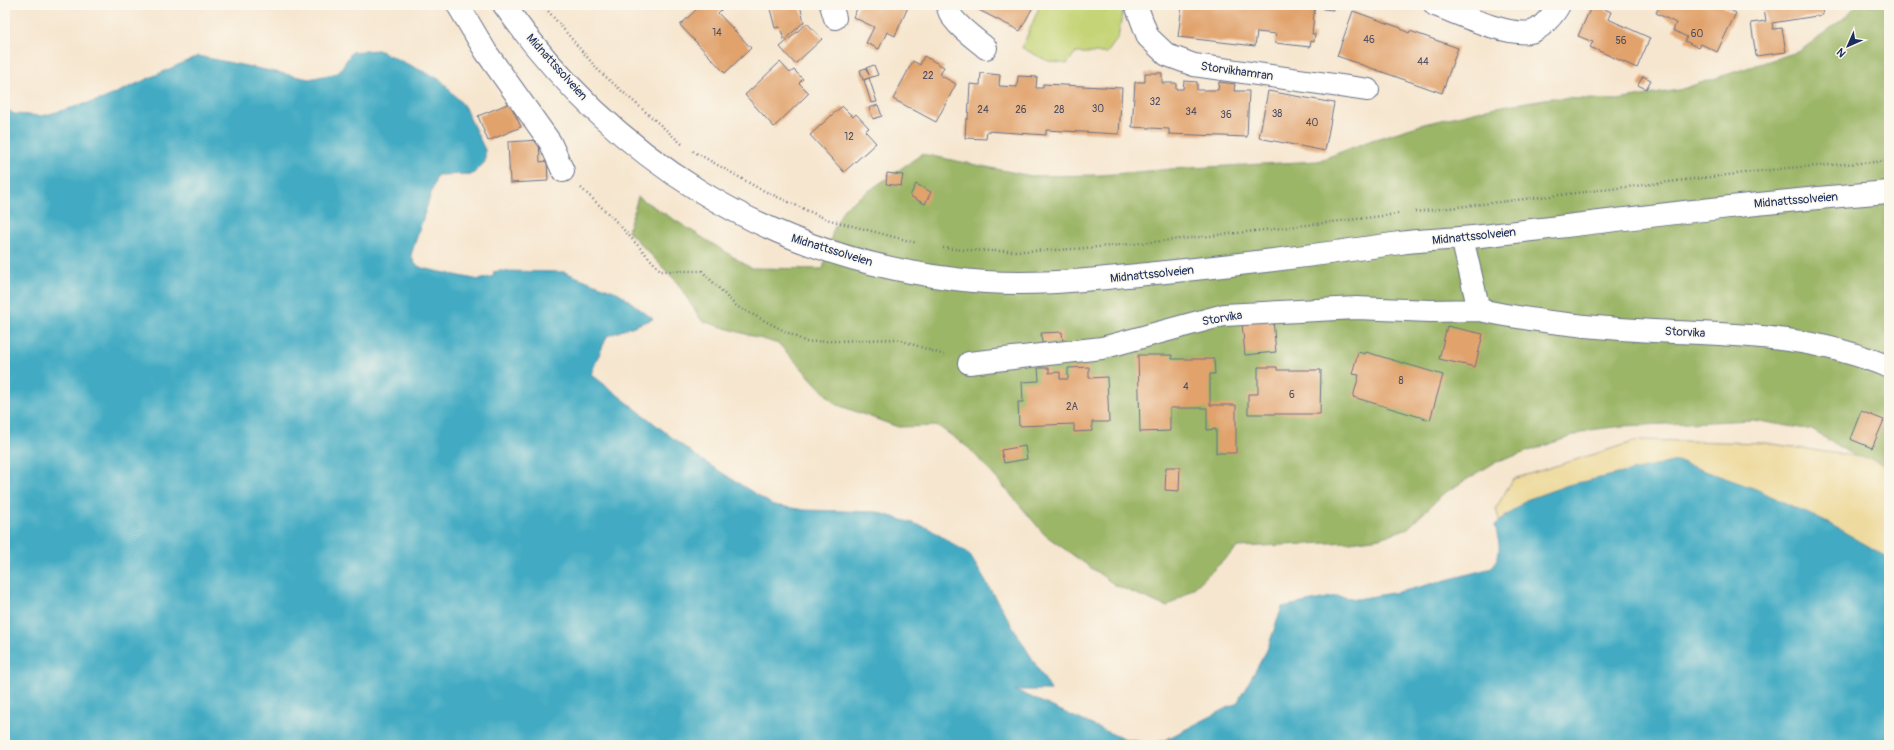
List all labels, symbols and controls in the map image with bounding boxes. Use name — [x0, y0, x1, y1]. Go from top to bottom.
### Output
north arrow — [1828, 26, 1868, 66]
house number: 14 — [712, 27, 722, 39]
house number: 60 — [1691, 28, 1703, 40]
street label: Midnattssolveien — [523, 31, 591, 104]
house number: 46 — [1363, 34, 1375, 46]
house number: 56 — [1615, 35, 1627, 47]
text: N — [1834, 45, 1849, 60]
house number: 44 — [1417, 56, 1429, 68]
street label: Storvikhamran — [1200, 59, 1274, 84]
house number: 22 — [922, 70, 934, 82]
house number: 32 — [1149, 96, 1161, 108]
house number: 30 — [1092, 103, 1104, 115]
house number: 24 — [977, 104, 989, 116]
house number: 26 — [1015, 104, 1027, 116]
house number: 28 — [1054, 104, 1064, 116]
house number: 34 — [1185, 106, 1197, 118]
house number: 38 — [1272, 108, 1282, 120]
house number: 36 — [1220, 109, 1232, 121]
house number: 40 — [1306, 117, 1318, 129]
house number: 12 — [844, 131, 854, 143]
street label: Midnattssolveien — [1753, 189, 1839, 212]
street label: Midnattssolveien — [1431, 225, 1517, 248]
street label: Midnattssolveien — [789, 231, 875, 270]
street label: Midnattssolveien — [1109, 263, 1195, 286]
street label: Storvika — [1201, 308, 1244, 329]
street label: Storvika — [1664, 324, 1706, 341]
house number: 8 — [1398, 375, 1404, 387]
house number: 4 — [1183, 381, 1189, 393]
house number: 6 — [1289, 389, 1295, 401]
house number: 2A — [1066, 401, 1079, 413]

